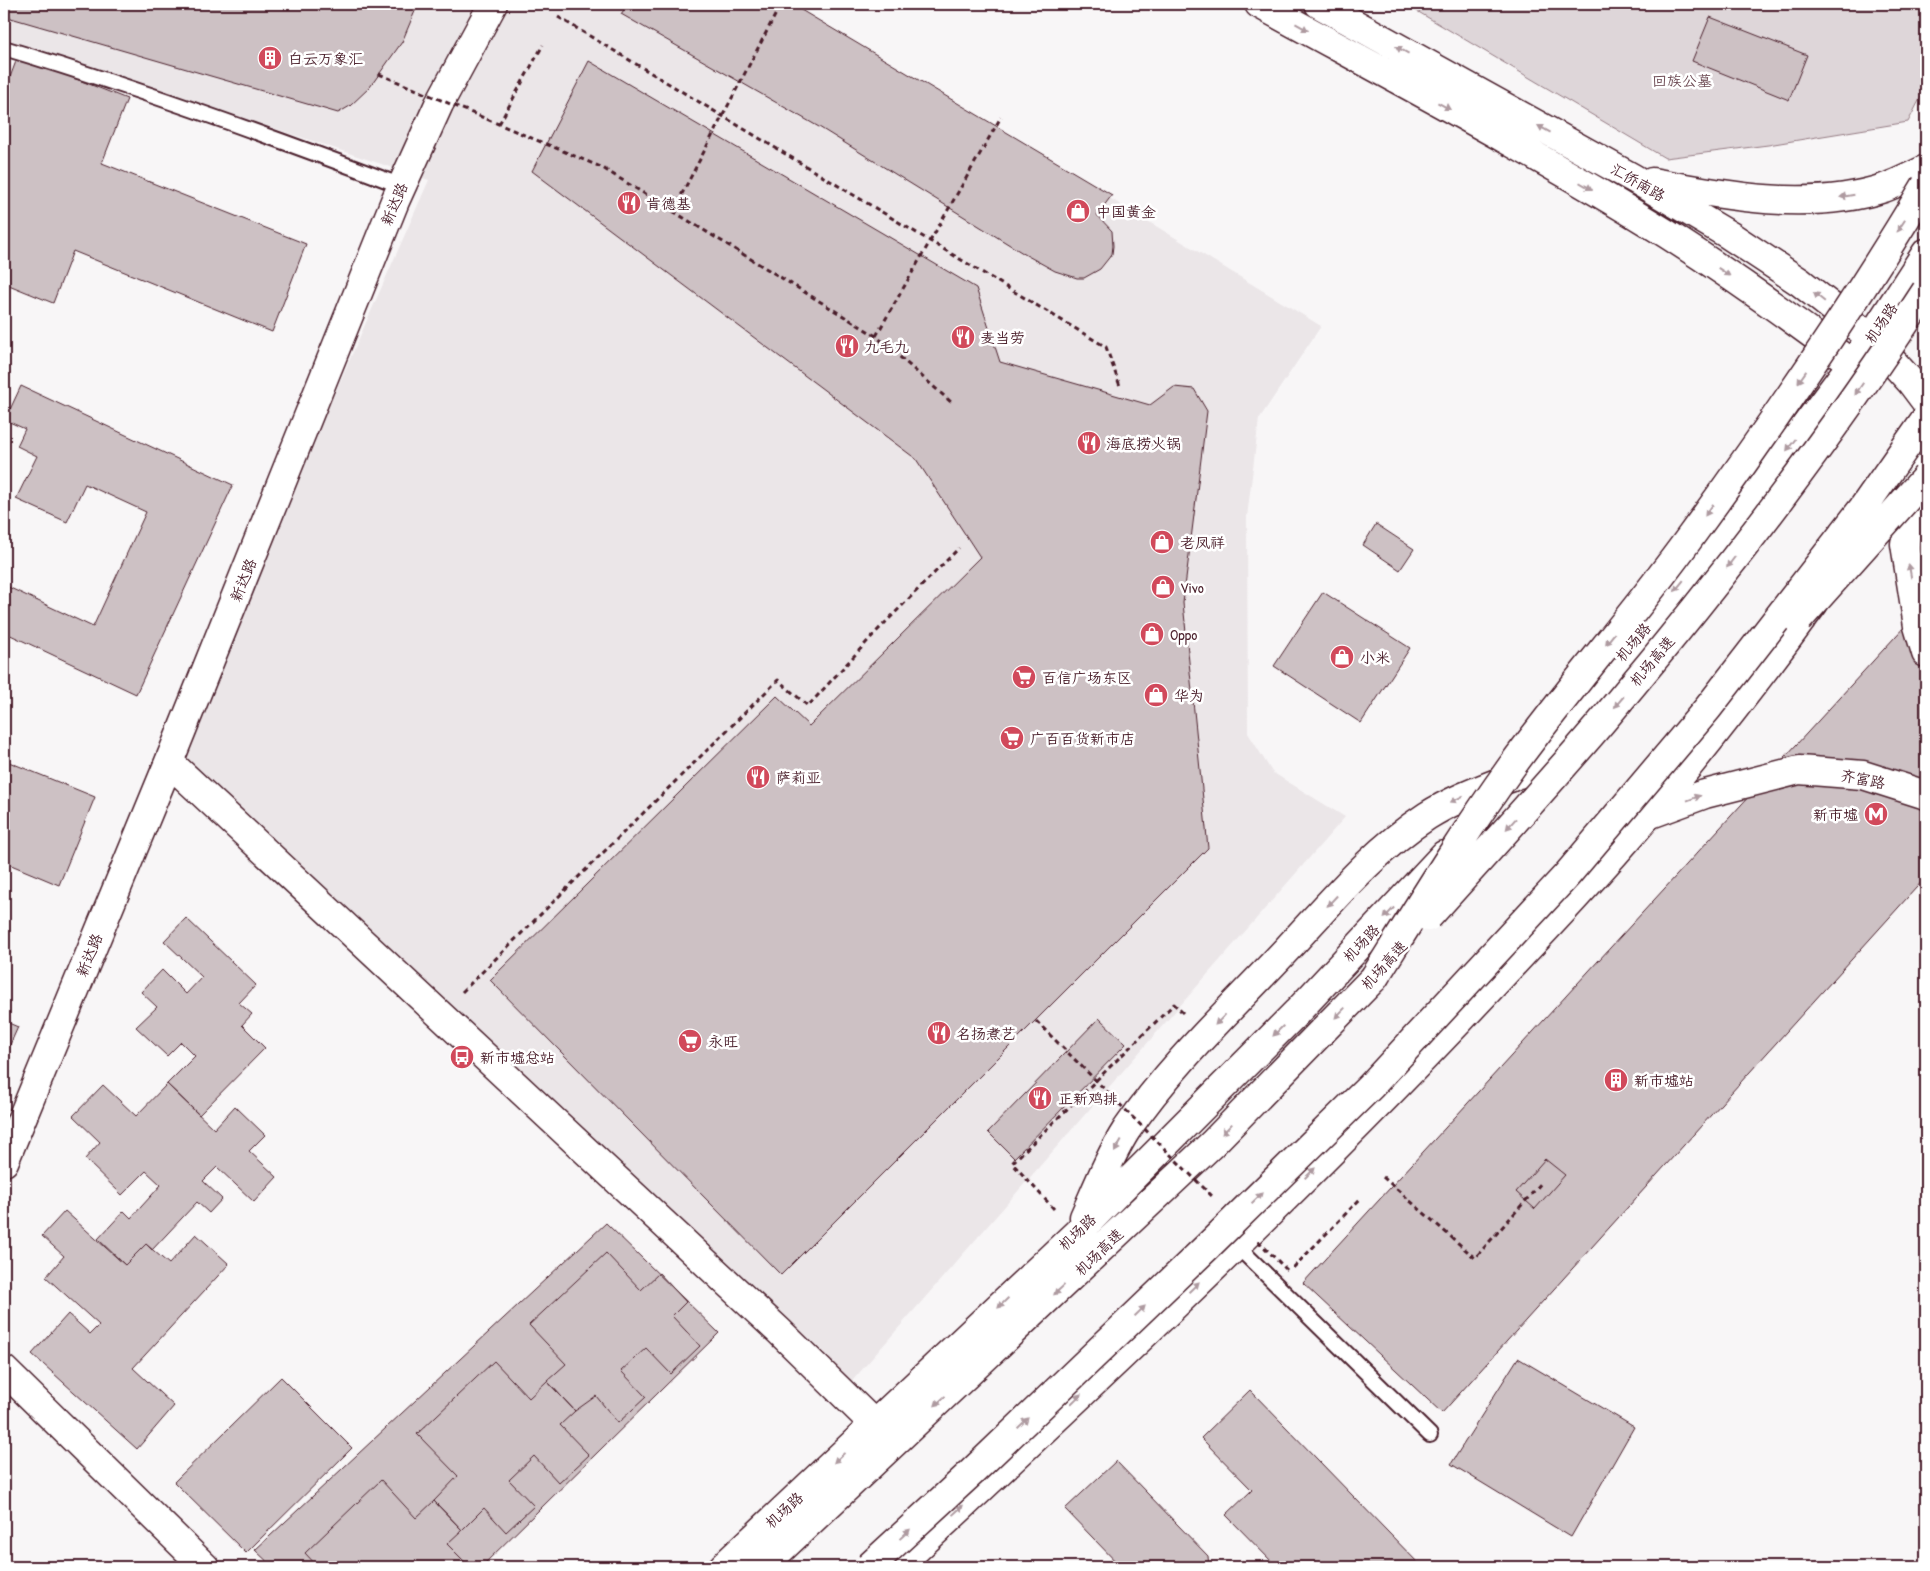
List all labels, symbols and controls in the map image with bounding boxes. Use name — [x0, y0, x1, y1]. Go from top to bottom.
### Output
one-way arrow — [1295, 23, 1309, 32]
building icon: 白云万象汇 — [257, 45, 283, 71]
one-way arrow — [1394, 46, 1409, 54]
place label: 白云万象汇 — [288, 48, 363, 69]
park label: 回族公墓 — [1652, 70, 1712, 91]
one-way arrow — [1437, 102, 1452, 110]
one-way arrow — [1537, 125, 1551, 133]
street label: 汇侨南路 — [1607, 158, 1669, 206]
street label: 新达路 — [376, 179, 412, 229]
one-way arrow — [1579, 182, 1592, 191]
restaurant icon: 肯德基 — [616, 190, 642, 216]
one-way arrow — [1839, 192, 1855, 200]
place label: 肯德基 — [646, 193, 691, 214]
shop icon: 中国黄金 — [1065, 198, 1091, 224]
place label: 中国黄金 — [1096, 201, 1156, 222]
one-way arrow — [1896, 220, 1905, 233]
one-way arrow — [1717, 267, 1731, 276]
one-way arrow — [1813, 291, 1826, 302]
street label: 机场路 — [1860, 298, 1902, 348]
restaurant icon: 麦当劳 — [950, 324, 976, 350]
place label: 麦当劳 — [980, 327, 1025, 348]
restaurant icon: 九毛九 — [834, 333, 860, 359]
place label: 九毛九 — [864, 336, 909, 357]
one-way arrow — [1797, 370, 1807, 384]
one-way arrow — [1854, 382, 1864, 396]
restaurant icon: 海底捞火锅 — [1076, 430, 1102, 456]
place label: 海底捞火锅 — [1106, 433, 1181, 454]
one-way arrow — [1786, 438, 1796, 452]
one-way arrow — [1704, 503, 1714, 517]
shop icon: 老凤祥 — [1149, 529, 1175, 555]
place label: 老凤祥 — [1180, 532, 1225, 553]
street label: 新达路 — [225, 555, 261, 605]
one-way arrow — [1726, 555, 1737, 568]
one-way arrow — [1905, 563, 1913, 579]
shop icon: Vivo — [1150, 574, 1176, 600]
place label: Vivo — [1180, 577, 1204, 598]
one-way arrow — [1674, 579, 1685, 592]
street label: 机场路 — [1610, 618, 1656, 666]
shop icon: Oppo — [1139, 621, 1165, 647]
place label: Oppo — [1170, 624, 1197, 645]
street label: 机场高速 — [1625, 631, 1679, 691]
one-way arrow — [1605, 632, 1615, 646]
shop icon: 小米 — [1329, 644, 1355, 670]
place label: 小米 — [1360, 647, 1390, 668]
supermarket icon: 百信广场东区 — [1011, 664, 1037, 690]
place label: 百信广场东区 — [1042, 667, 1132, 688]
shop icon: 华为 — [1143, 682, 1169, 708]
place label: 华为 — [1174, 685, 1204, 706]
one-way arrow — [1613, 695, 1624, 708]
supermarket icon: 广百百货新市店 — [999, 725, 1025, 751]
place label: 广百百货新市店 — [1030, 728, 1135, 749]
restaurant icon: 萨莉亚 — [745, 764, 771, 790]
street label: 齐富路 — [1839, 764, 1887, 794]
place label: 萨莉亚 — [776, 767, 821, 788]
one-way arrow — [1687, 794, 1702, 802]
one-way arrow — [1450, 795, 1464, 803]
metro station icon: 新市墟 — [1863, 801, 1889, 827]
place label: 新市墟 — [1813, 804, 1858, 825]
one-way arrow — [1505, 817, 1517, 829]
one-way arrow — [1326, 895, 1338, 907]
one-way arrow — [1383, 906, 1395, 918]
street label: 机场路 — [1338, 919, 1384, 967]
street label: 新达路 — [71, 930, 107, 980]
street label: 机场高速 — [1356, 936, 1412, 994]
one-way arrow — [1334, 1006, 1346, 1018]
one-way arrow — [1214, 1013, 1226, 1025]
restaurant icon: 名扬煮艺 — [926, 1020, 952, 1046]
place label: 名扬煮艺 — [956, 1023, 1016, 1044]
one-way arrow — [1272, 1025, 1284, 1037]
supermarket icon: 永旺 — [677, 1028, 703, 1054]
place label: 永旺 — [708, 1031, 738, 1052]
bus stop icon: 新市墟总站 — [449, 1044, 475, 1070]
place label: 新市墟总站 — [480, 1047, 555, 1068]
building icon: 新市墟站 — [1603, 1067, 1629, 1093]
place label: 新市墟站 — [1634, 1070, 1694, 1091]
restaurant icon: 正新鸡排 — [1027, 1085, 1053, 1111]
place label: 正新鸡排 — [1058, 1088, 1118, 1109]
one-way arrow — [1221, 1123, 1233, 1135]
one-way arrow — [1114, 1139, 1123, 1152]
one-way arrow — [1304, 1167, 1316, 1179]
one-way arrow — [1251, 1192, 1263, 1204]
street label: 机场路 — [1054, 1209, 1100, 1255]
street label: 机场高速 — [1070, 1224, 1128, 1280]
one-way arrow — [1188, 1281, 1200, 1293]
one-way arrow — [1053, 1284, 1065, 1296]
one-way arrow — [998, 1297, 1010, 1309]
one-way arrow — [1134, 1305, 1146, 1317]
one-way arrow — [1070, 1393, 1082, 1405]
one-way arrow — [935, 1395, 947, 1407]
one-way arrow — [1017, 1417, 1029, 1429]
one-way arrow — [833, 1452, 845, 1464]
street label: 机场路 — [760, 1487, 808, 1533]
one-way arrow — [951, 1504, 963, 1516]
one-way arrow — [898, 1528, 910, 1540]

